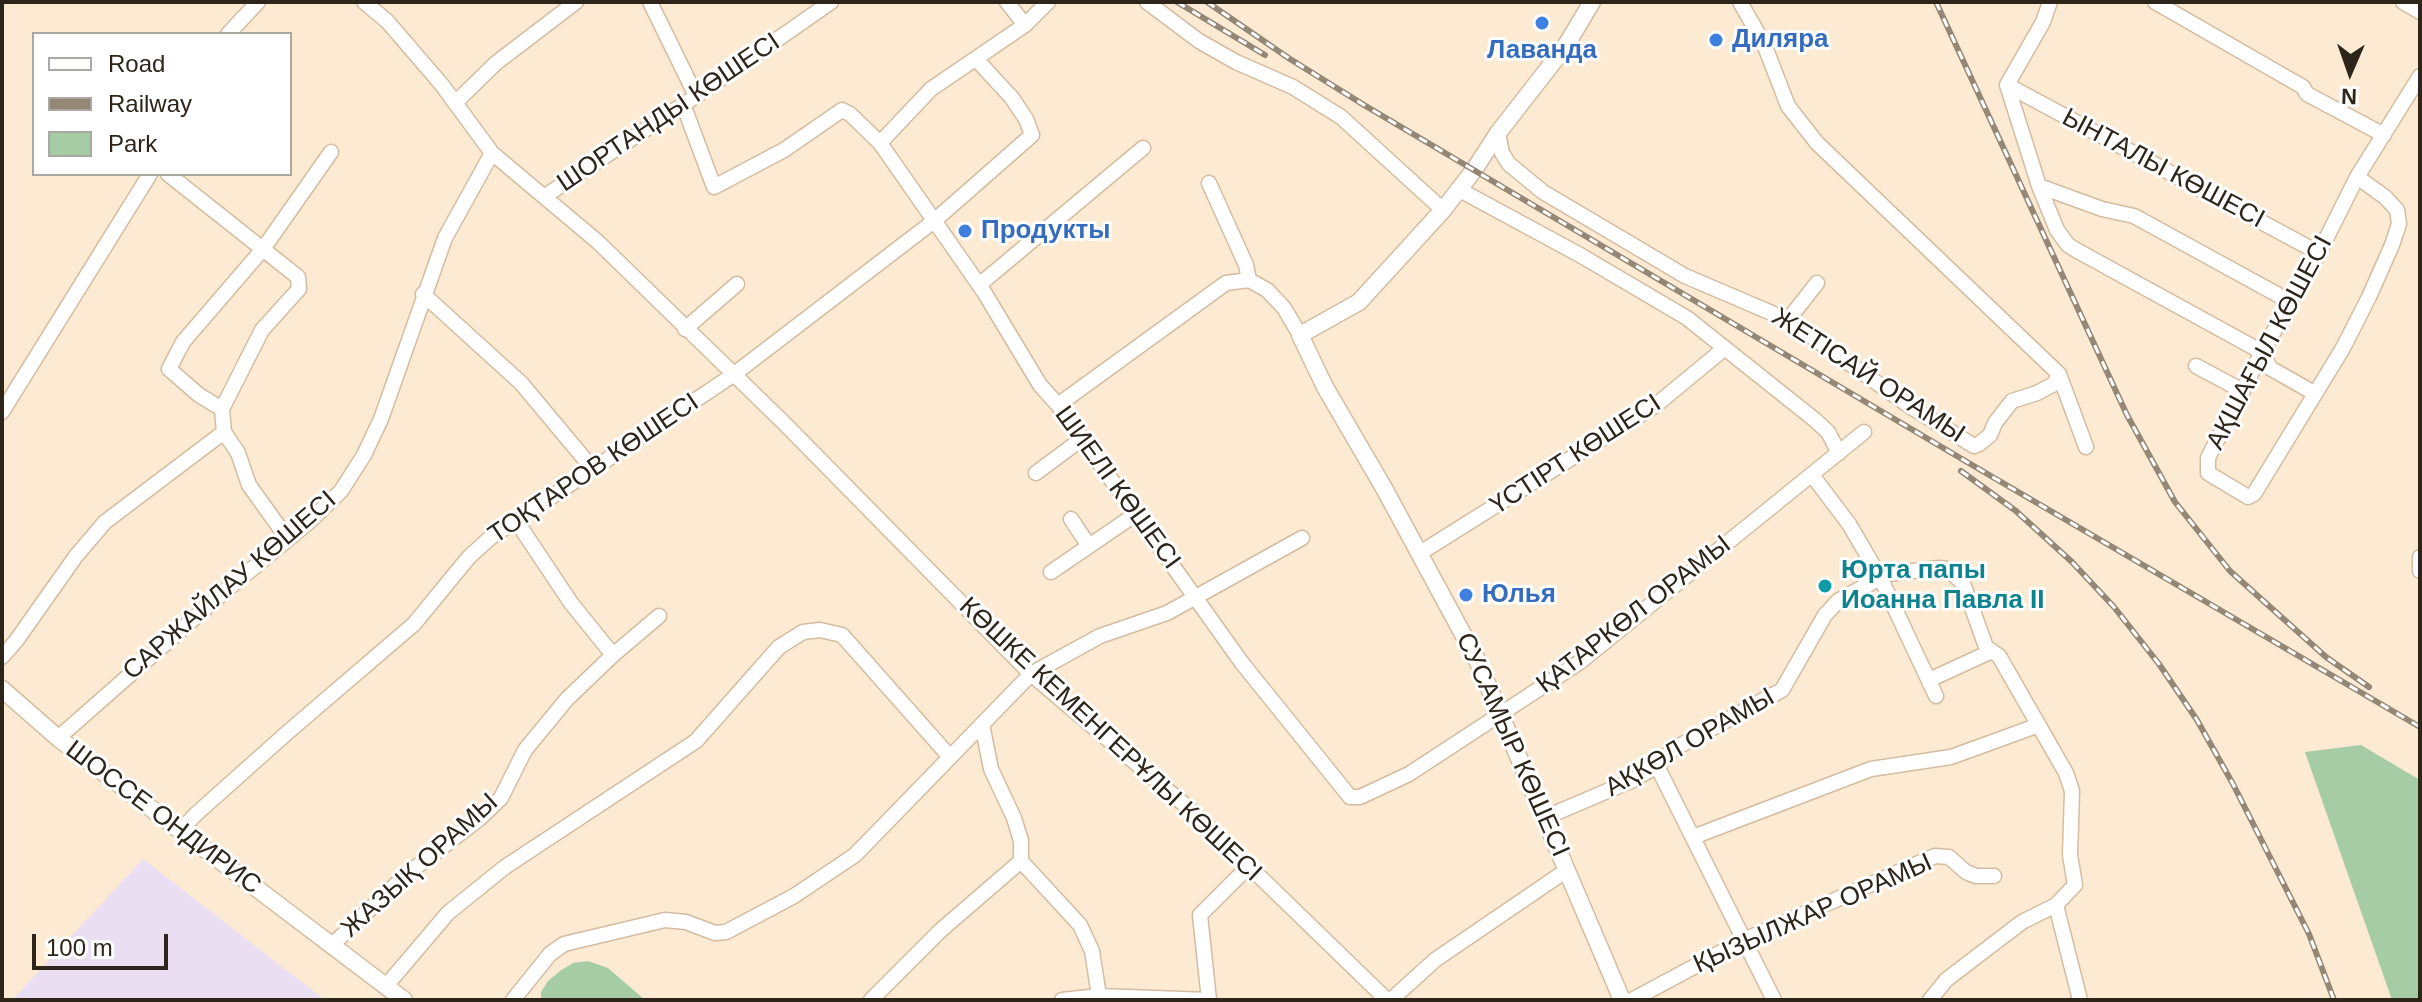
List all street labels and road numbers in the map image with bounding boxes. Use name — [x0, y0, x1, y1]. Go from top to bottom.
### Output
street label: ШОРТАНДЫ КӨШЕСІ — [552, 27, 786, 199]
street label: ЫНТАЛЫ КӨШЕСІ — [2057, 103, 2269, 235]
street label: АҚШАҒЫЛ КӨШЕСІ — [2200, 231, 2340, 455]
street label: ЖЕТІСАЙ ОРАМЫ — [1766, 302, 1970, 450]
street label: ТОҚТАРОВ КӨШЕСІ — [483, 387, 705, 551]
street label: ҮСТІРТ КӨШЕСІ — [1485, 388, 1667, 522]
street label: ШИЕЛІ КӨШЕСІ — [1047, 400, 1187, 576]
street label: САРЖАЙЛАУ КӨШЕСІ — [117, 485, 343, 687]
street label: ҚАТАРКӨЛ ОРАМЫ — [1531, 530, 1737, 700]
street label: КӨШКЕ КЕМЕНГЕРҰЛЫ КӨШЕСІ — [952, 591, 1268, 889]
street label: СУСАМЫР КӨШЕСІ — [1449, 628, 1575, 862]
street label: АҚКӨЛ ОРАМЫ — [1600, 682, 1780, 804]
street label: ШОССЕ ОНДИРИС — [59, 734, 267, 902]
street label: ЖАЗЫҚ ОРАМЫ — [335, 787, 505, 945]
street label: ҚЫЗЫЛЖАР ОРАМЫ — [1689, 847, 1937, 981]

